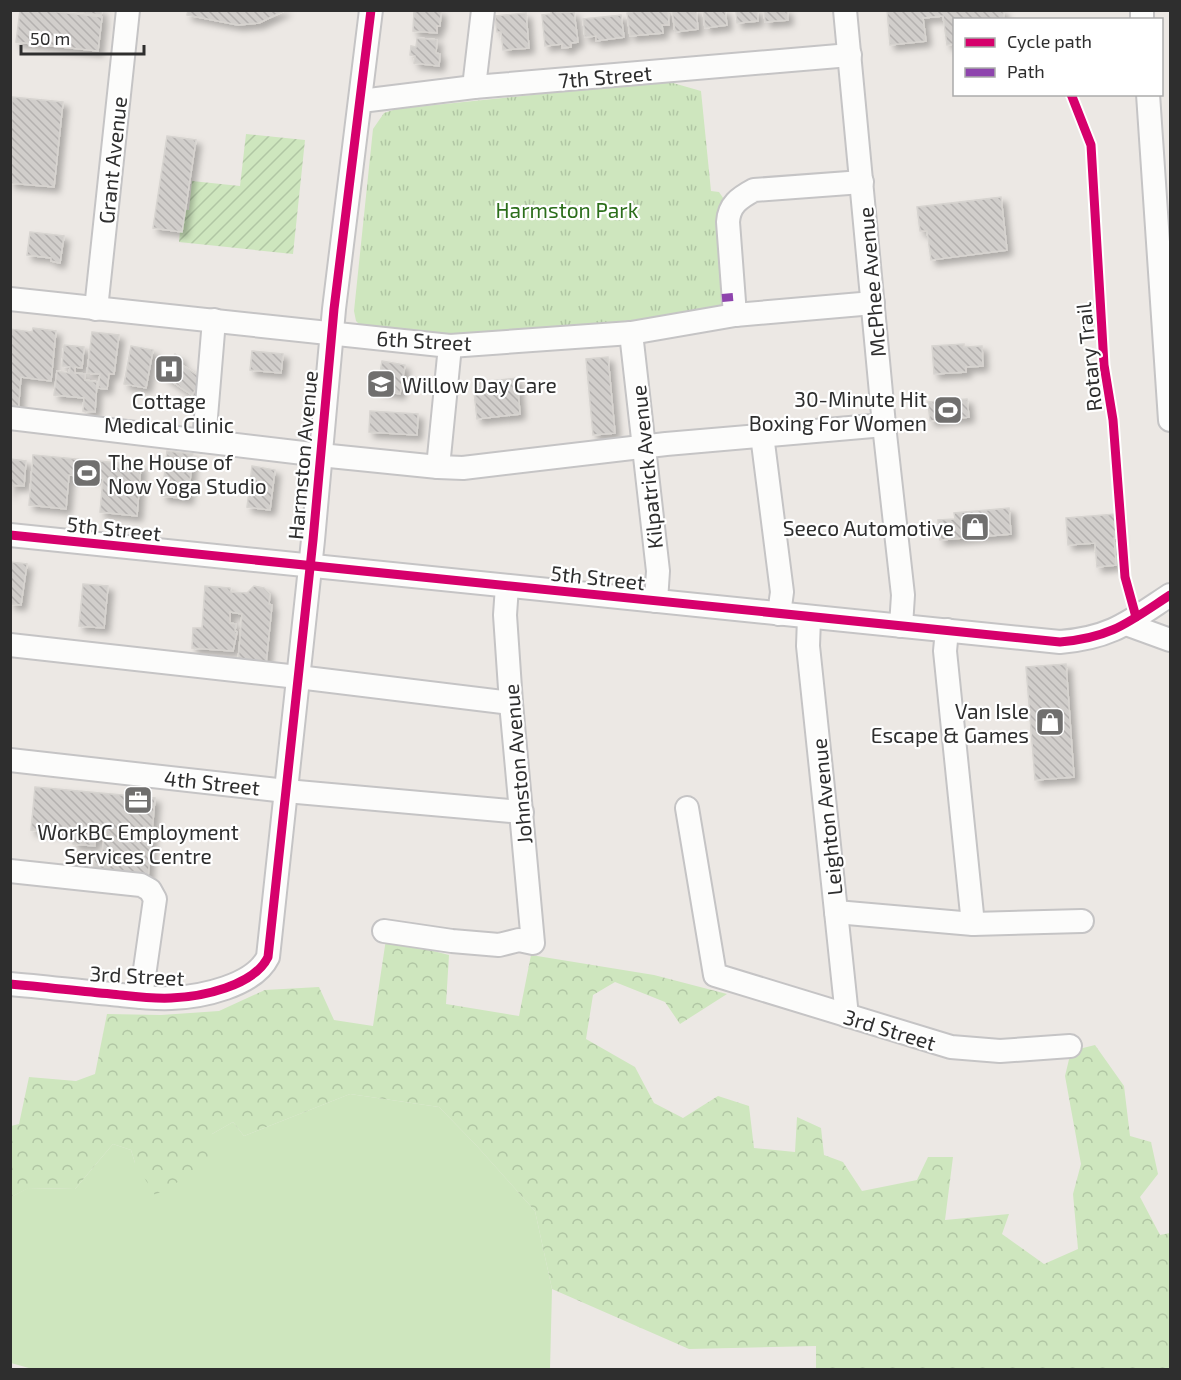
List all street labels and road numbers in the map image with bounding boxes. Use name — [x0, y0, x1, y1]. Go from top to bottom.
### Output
street label: 7th Street — [557, 59, 653, 93]
street label: Grant Avenue — [93, 95, 131, 225]
street label: McPhee Avenue — [852, 206, 890, 358]
street label: Rotary Trail — [1070, 301, 1106, 413]
street label: 6th Street — [376, 325, 472, 355]
street label: Harmston Avenue — [282, 369, 322, 541]
street label: Kilpatrick Avenue — [625, 384, 667, 550]
street label: 5th Street — [66, 511, 162, 545]
street label: 5th Street — [550, 560, 646, 594]
street label: Johnston Avenue — [498, 683, 536, 845]
street label: Leighton Avenue — [805, 737, 847, 897]
street label: 4th Street — [163, 765, 261, 799]
street label: 3rd Street — [89, 960, 185, 990]
street label: 3rd Street — [841, 1003, 939, 1055]

